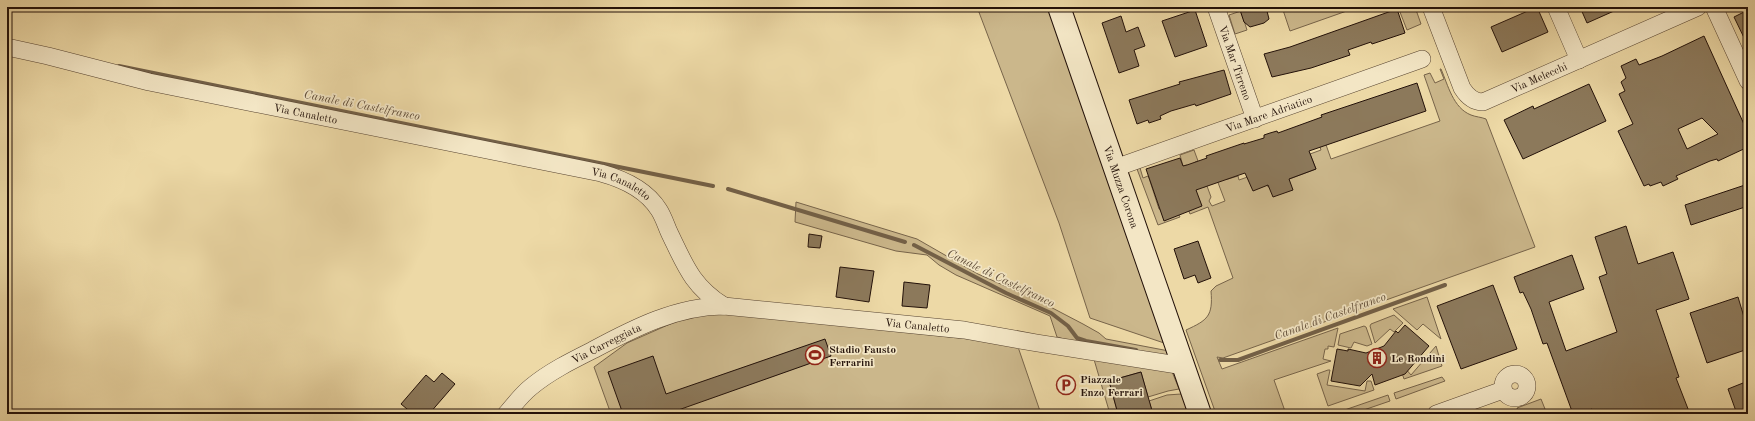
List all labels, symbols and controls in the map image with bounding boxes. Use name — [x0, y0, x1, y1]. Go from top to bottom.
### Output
street label: Via Mar Tirreno — [1216, 24, 1252, 102]
street label: Via Melecchi — [1509, 61, 1569, 96]
water label: Canale di Castelfranco — [303, 89, 421, 123]
street label: Via Mare Adriatico — [1224, 94, 1314, 135]
street label: Via Canaletto — [272, 103, 338, 127]
street label: Via Muzza Corona — [1100, 144, 1139, 230]
street label: Via Canaletto — [590, 167, 652, 203]
water label: Canale di Castelfranco — [945, 248, 1057, 310]
water label: Canale di Castelfranco — [1273, 291, 1388, 343]
street label: Via Canaletto — [884, 318, 950, 336]
street label: Via Carreggiata — [570, 322, 644, 367]
sports icon: Stadio Fausto Ferrarini — [804, 344, 826, 366]
place label: Stadio Fausto Ferrarini — [829, 345, 897, 369]
building icon: Le Rondini — [1366, 347, 1388, 369]
place label: Le Rondini — [1391, 354, 1445, 365]
parking icon: Piazzale Enzo Ferrari — [1055, 374, 1077, 396]
place label: Piazzale Enzo Ferrari — [1080, 375, 1143, 399]

